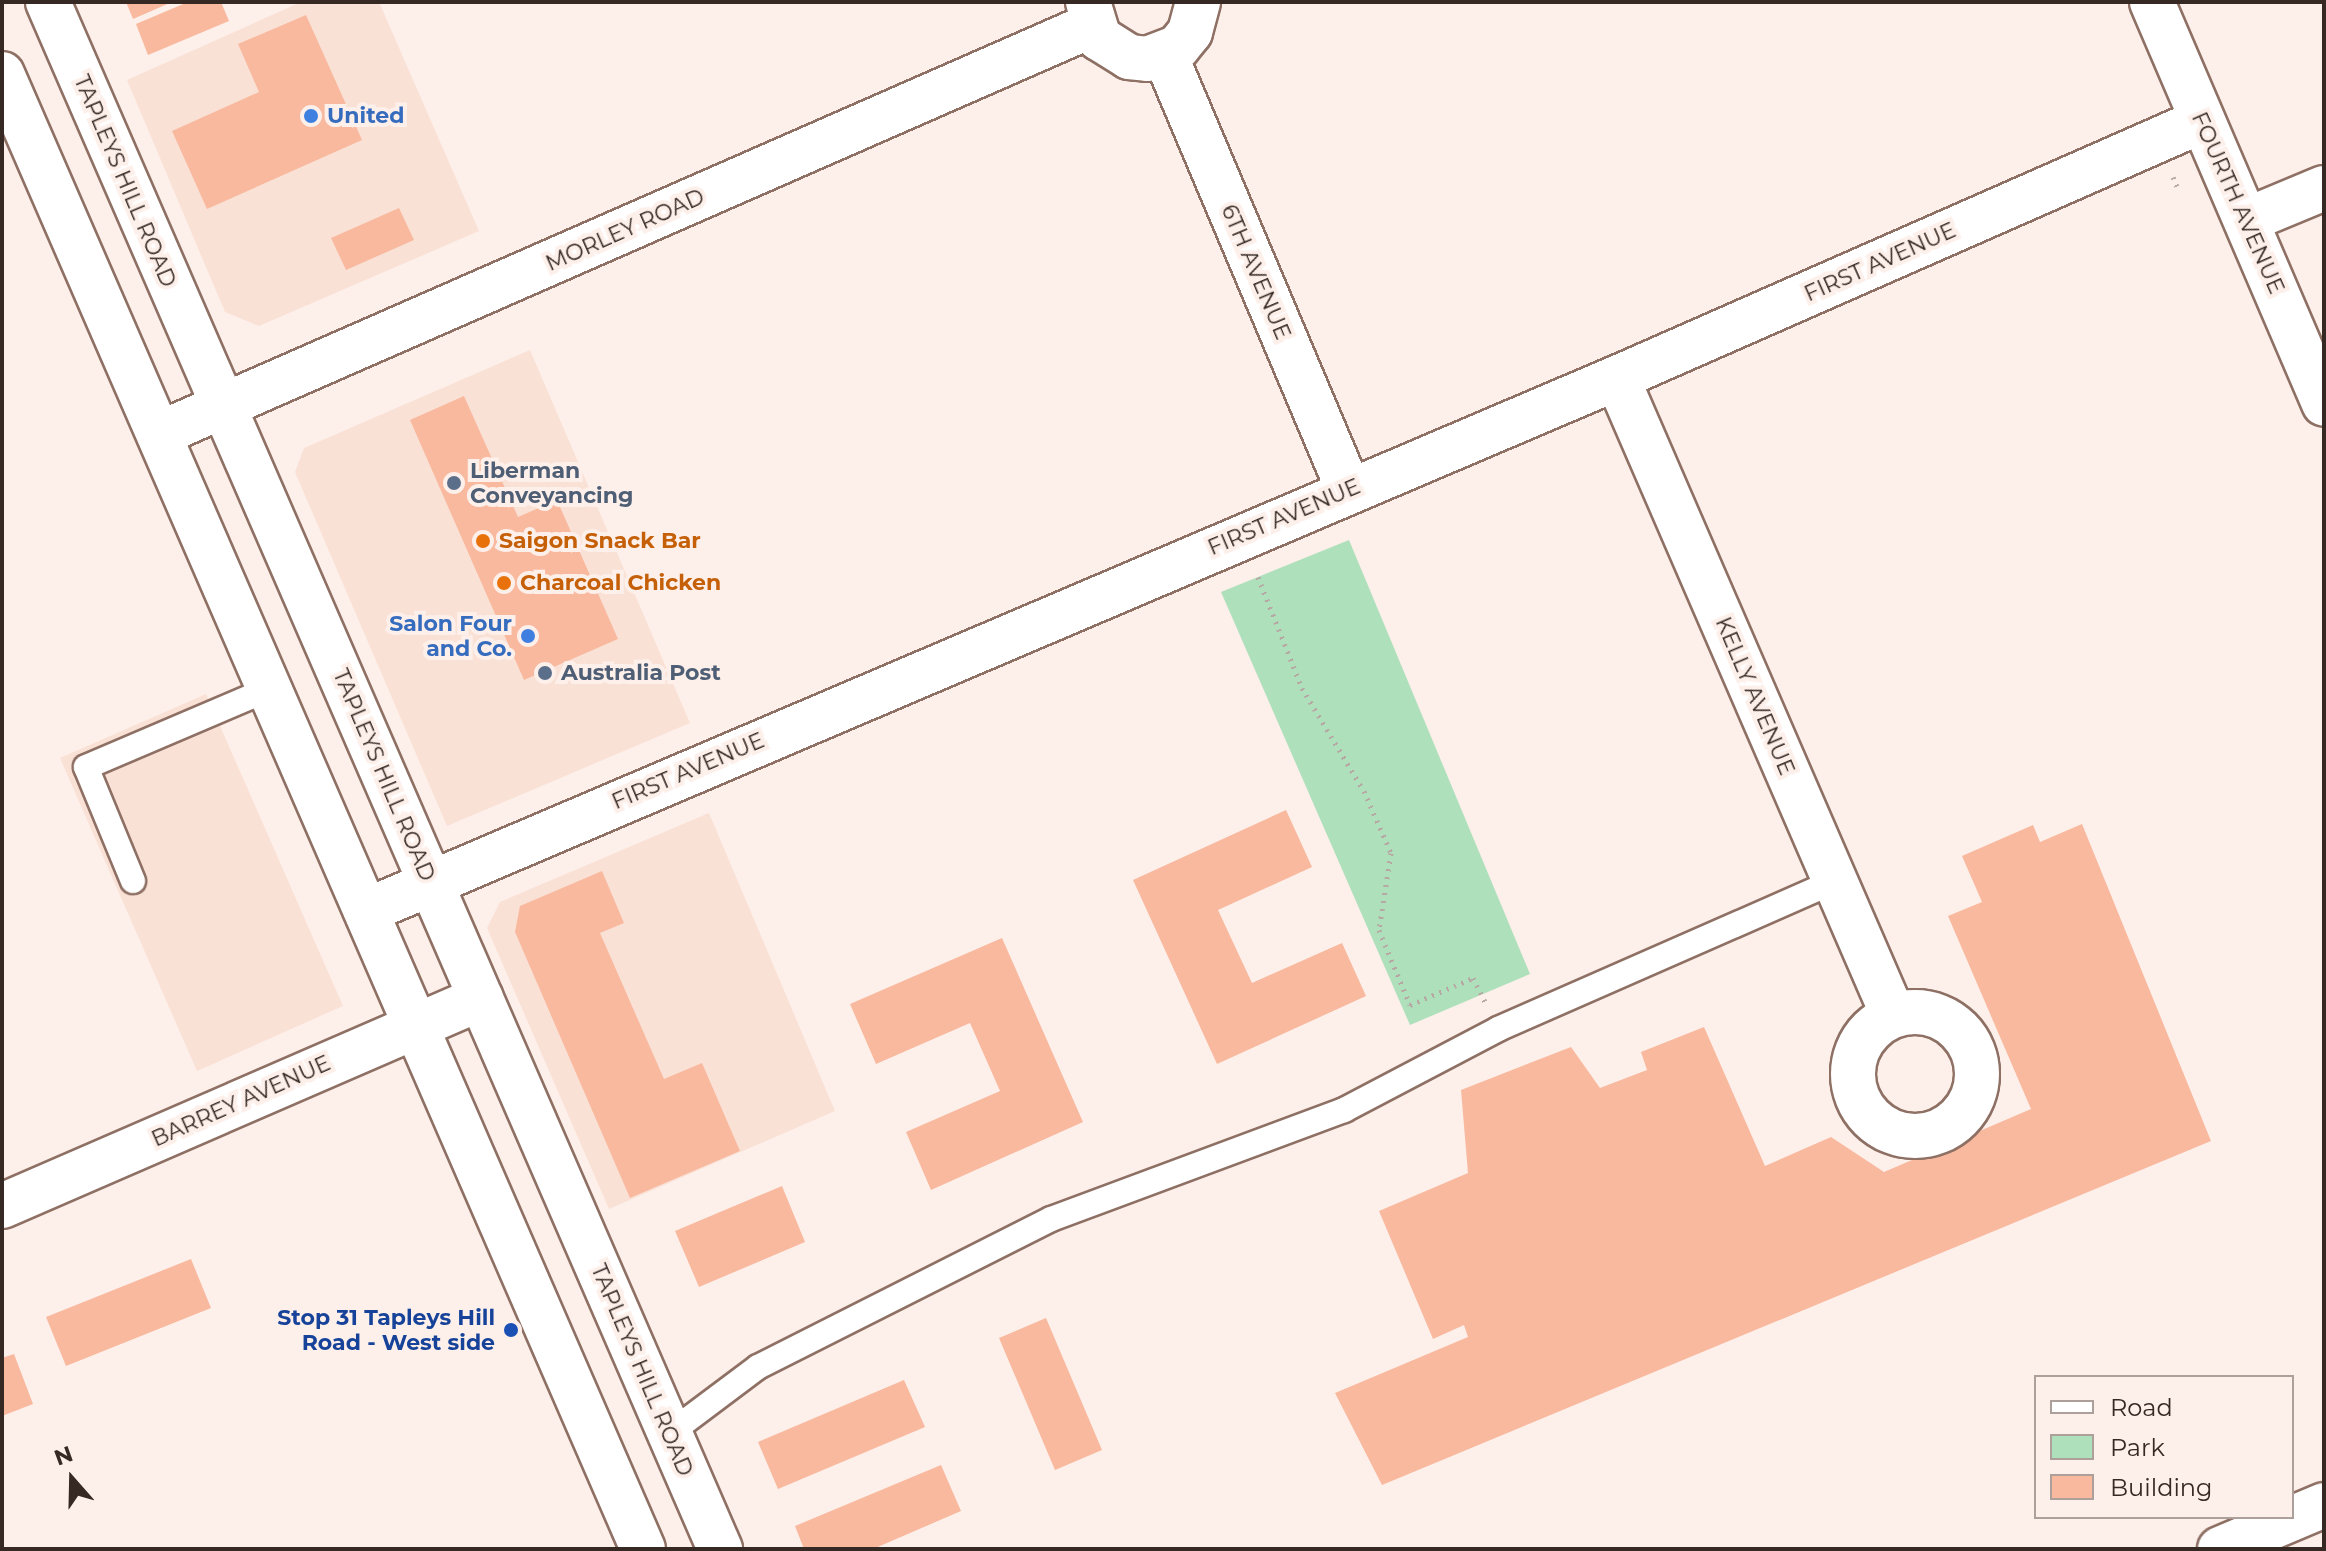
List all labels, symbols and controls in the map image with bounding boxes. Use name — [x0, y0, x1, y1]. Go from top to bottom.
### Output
street label: TAPLEYS HILL ROAD — [68, 71, 182, 291]
place label: United — [327, 103, 404, 129]
marker: United — [302, 107, 320, 125]
street label: FOURTH AVENUE — [2186, 108, 2290, 298]
street label: MORLEY ROAD — [542, 183, 708, 277]
street label: 6TH AVENUE — [1216, 200, 1296, 344]
street label: FIRST AVENUE — [1800, 217, 1960, 307]
place label: Liberman Conveyancing — [470, 457, 633, 508]
street label: FIRST AVENUE — [1204, 473, 1364, 561]
marker: Liberman Conveyancing — [445, 474, 463, 492]
place label: Saigon Snack Bar — [499, 528, 701, 554]
marker: Saigon Snack Bar — [474, 532, 492, 550]
place label: Charcoal Chicken — [520, 570, 721, 596]
marker: Charcoal Chicken — [495, 574, 513, 592]
place label: Salon Four and Co. — [389, 610, 512, 662]
street label: KELLY AVENUE — [1710, 613, 1800, 779]
marker: Salon Four and Co. — [519, 627, 537, 645]
place label: Australia Post — [561, 660, 721, 686]
marker: Australia Post — [536, 664, 554, 682]
street label: TAPLEYS HILL ROAD — [327, 665, 441, 885]
street label: FIRST AVENUE — [608, 727, 768, 815]
street label: BARREY AVENUE — [147, 1050, 335, 1152]
street label: TAPLEYS HILL ROAD — [585, 1260, 699, 1480]
place label: Stop 31 Tapleys Hill Road - West side — [277, 1304, 495, 1356]
marker: Stop 31 Tapleys Hill Road - West side — [502, 1321, 520, 1339]
legend — [2034, 1375, 2294, 1519]
text: Road — [2110, 1393, 2173, 1422]
text: Park — [2110, 1433, 2165, 1462]
north arrow — [32, 1439, 112, 1519]
text: N — [51, 1440, 77, 1472]
text: Building — [2110, 1473, 2213, 1502]

